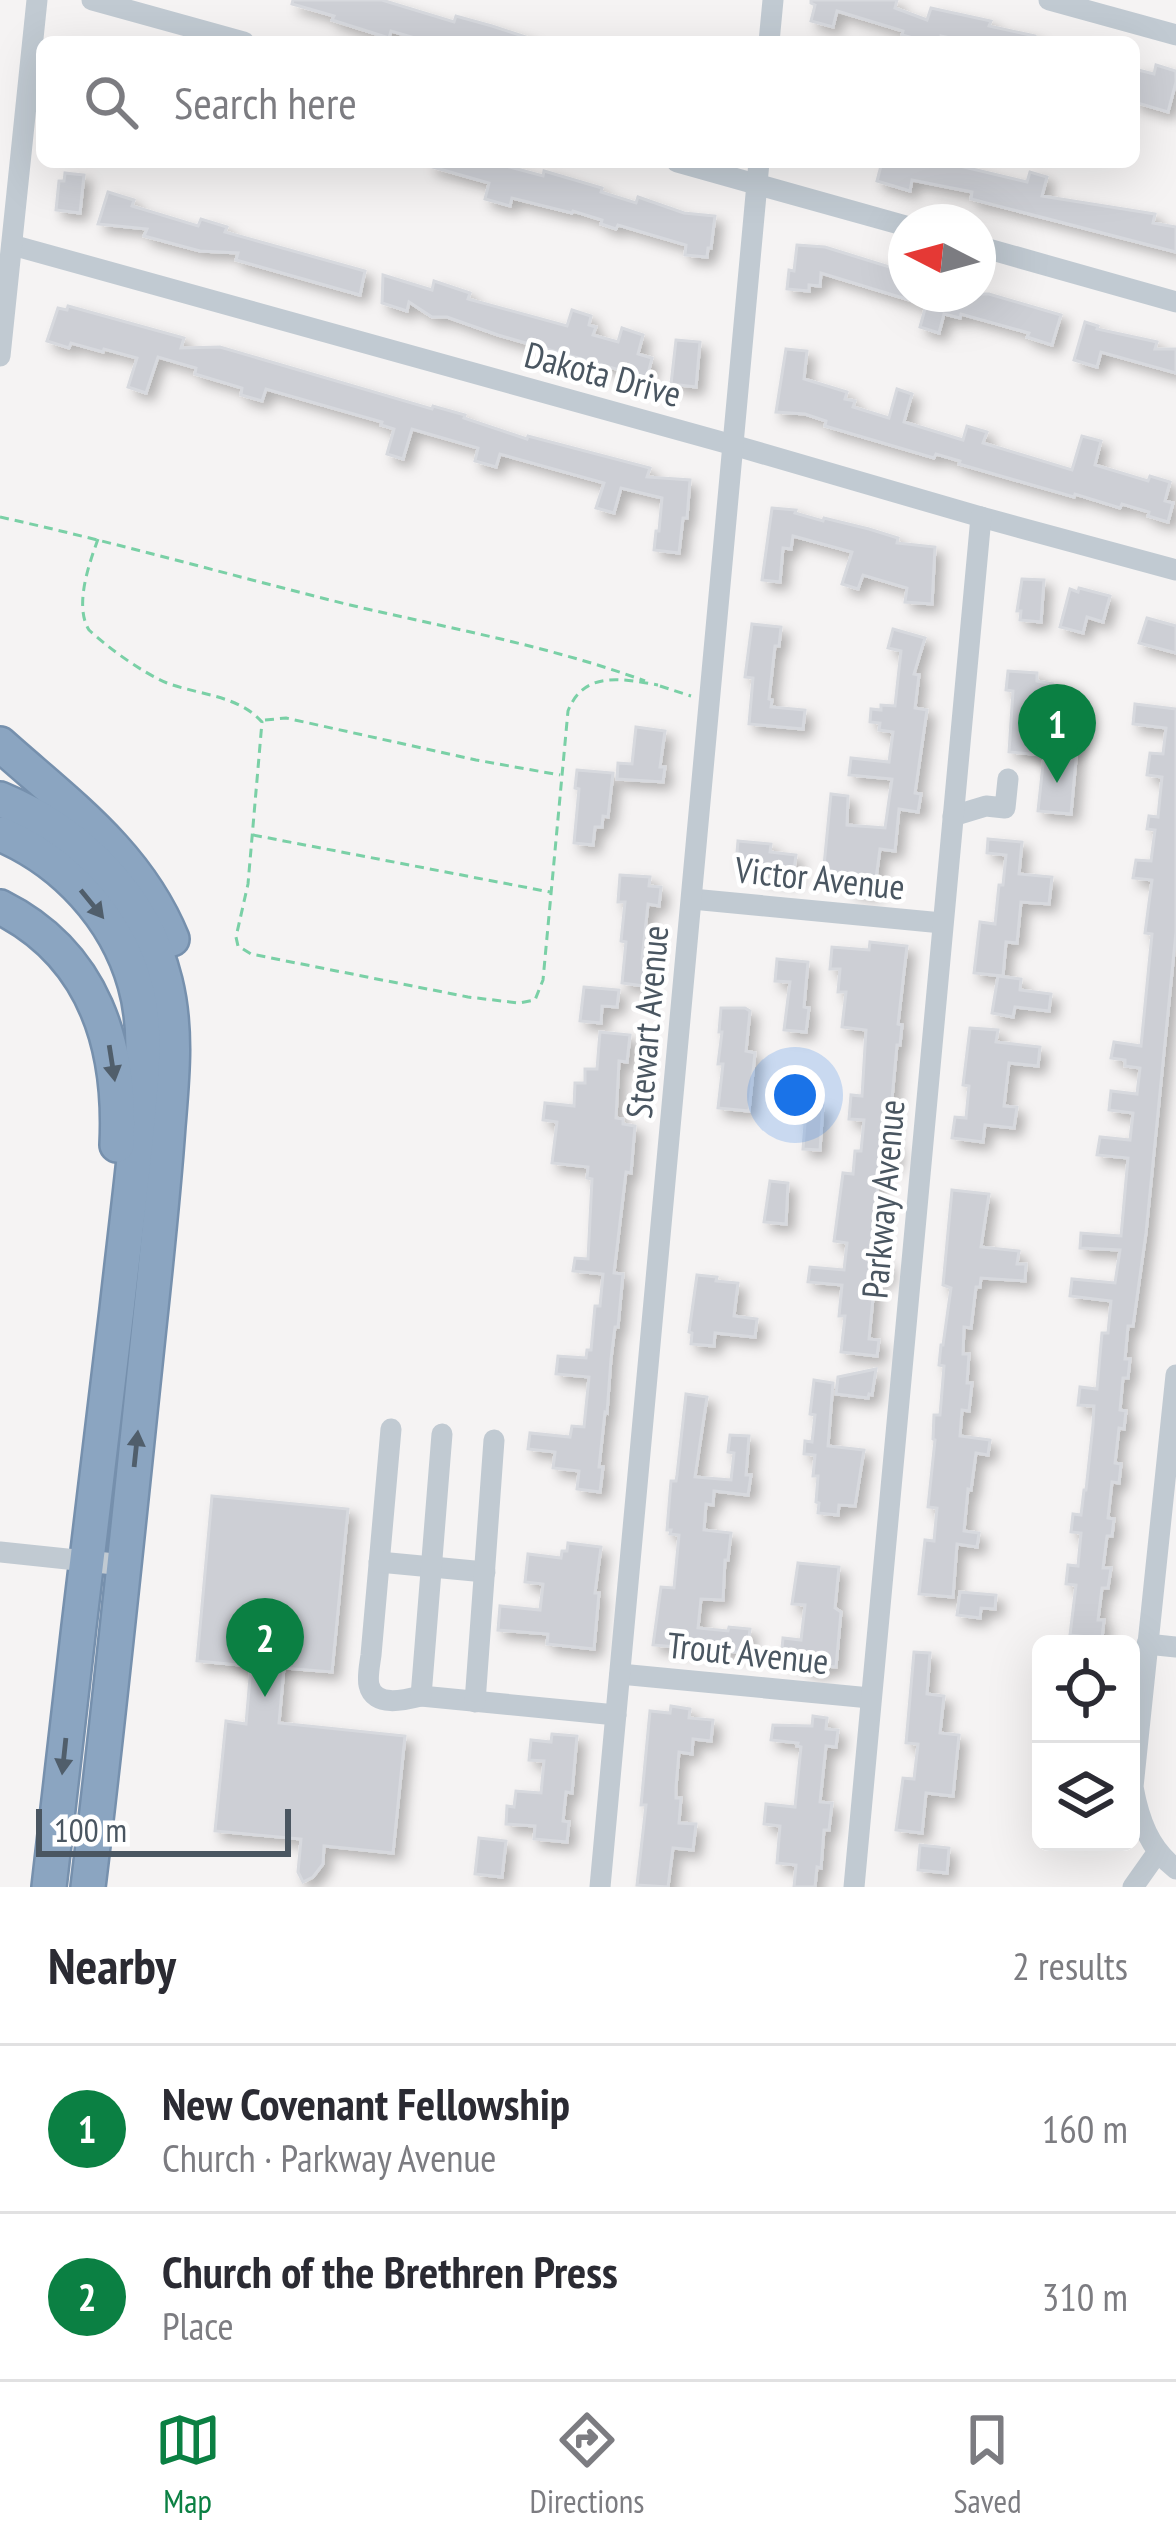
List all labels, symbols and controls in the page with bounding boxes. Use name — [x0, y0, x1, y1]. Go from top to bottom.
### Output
search box — [36, 36, 1140, 168]
icon: search — [78, 69, 144, 135]
text: Search here — [174, 73, 357, 131]
north arrow — [888, 204, 996, 312]
street label: Dakota Drive — [520, 330, 686, 417]
pin: 1 — [1018, 684, 1096, 783]
street label: Victor Avenue — [732, 845, 907, 910]
one-way arrow — [79, 889, 105, 919]
street label: Stewart Avenue — [615, 923, 678, 1120]
one-way arrow — [102, 1045, 121, 1082]
your location — [765, 1065, 825, 1125]
street label: Parkway Avenue — [850, 1098, 915, 1300]
one-way arrow — [127, 1430, 146, 1467]
pin: 2 — [226, 1598, 304, 1697]
street label: Trout Avenue — [665, 1621, 831, 1684]
map controls — [1032, 1635, 1140, 1851]
button: locate — [1032, 1635, 1140, 1743]
one-way arrow — [54, 1738, 73, 1775]
button: layers — [1032, 1743, 1140, 1851]
scale bar — [36, 1803, 291, 1856]
text: 100 m — [54, 1808, 127, 1851]
text: Nearby — [48, 1932, 176, 1998]
text: 2 results — [1012, 1940, 1128, 1991]
text: New Covenant Fellowship — [162, 2074, 570, 2132]
text: 1 — [78, 2103, 96, 2154]
text: 160 m — [1042, 2103, 1128, 2154]
text: Church · Parkway Avenue — [162, 2132, 496, 2183]
text: Church of the Brethren Press — [162, 2242, 618, 2300]
text: 2 — [78, 2271, 96, 2322]
text: 310 m — [1042, 2271, 1128, 2322]
text: Place — [162, 2300, 234, 2351]
tab: Map — [155, 2407, 221, 2522]
tab: Directions — [530, 2407, 644, 2522]
tab: Saved — [953, 2407, 1021, 2522]

